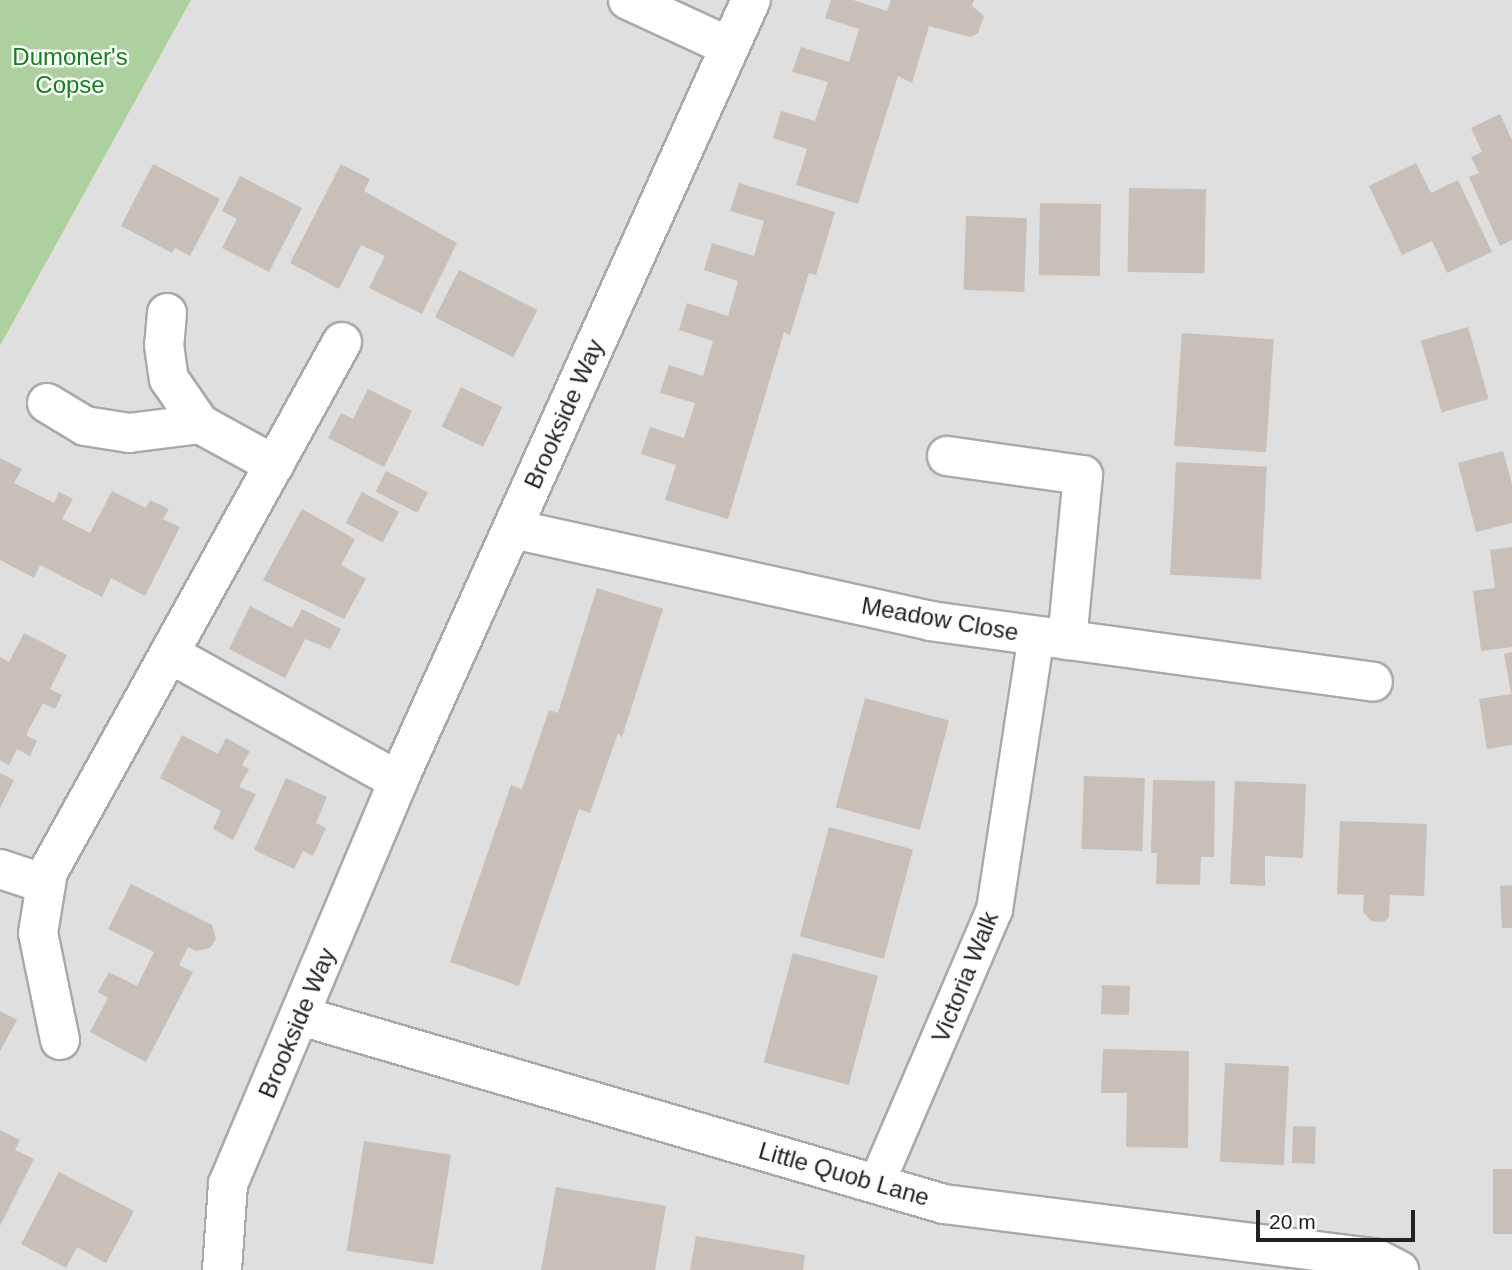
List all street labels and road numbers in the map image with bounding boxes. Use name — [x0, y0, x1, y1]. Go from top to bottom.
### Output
street label: Brookside Way — [518, 335, 610, 493]
street label: Meadow Close — [859, 591, 1021, 647]
street label: Victoria Walk — [926, 907, 1004, 1047]
street label: Brookside Way — [252, 944, 342, 1102]
street label: Little Quob Lane — [755, 1136, 933, 1212]

